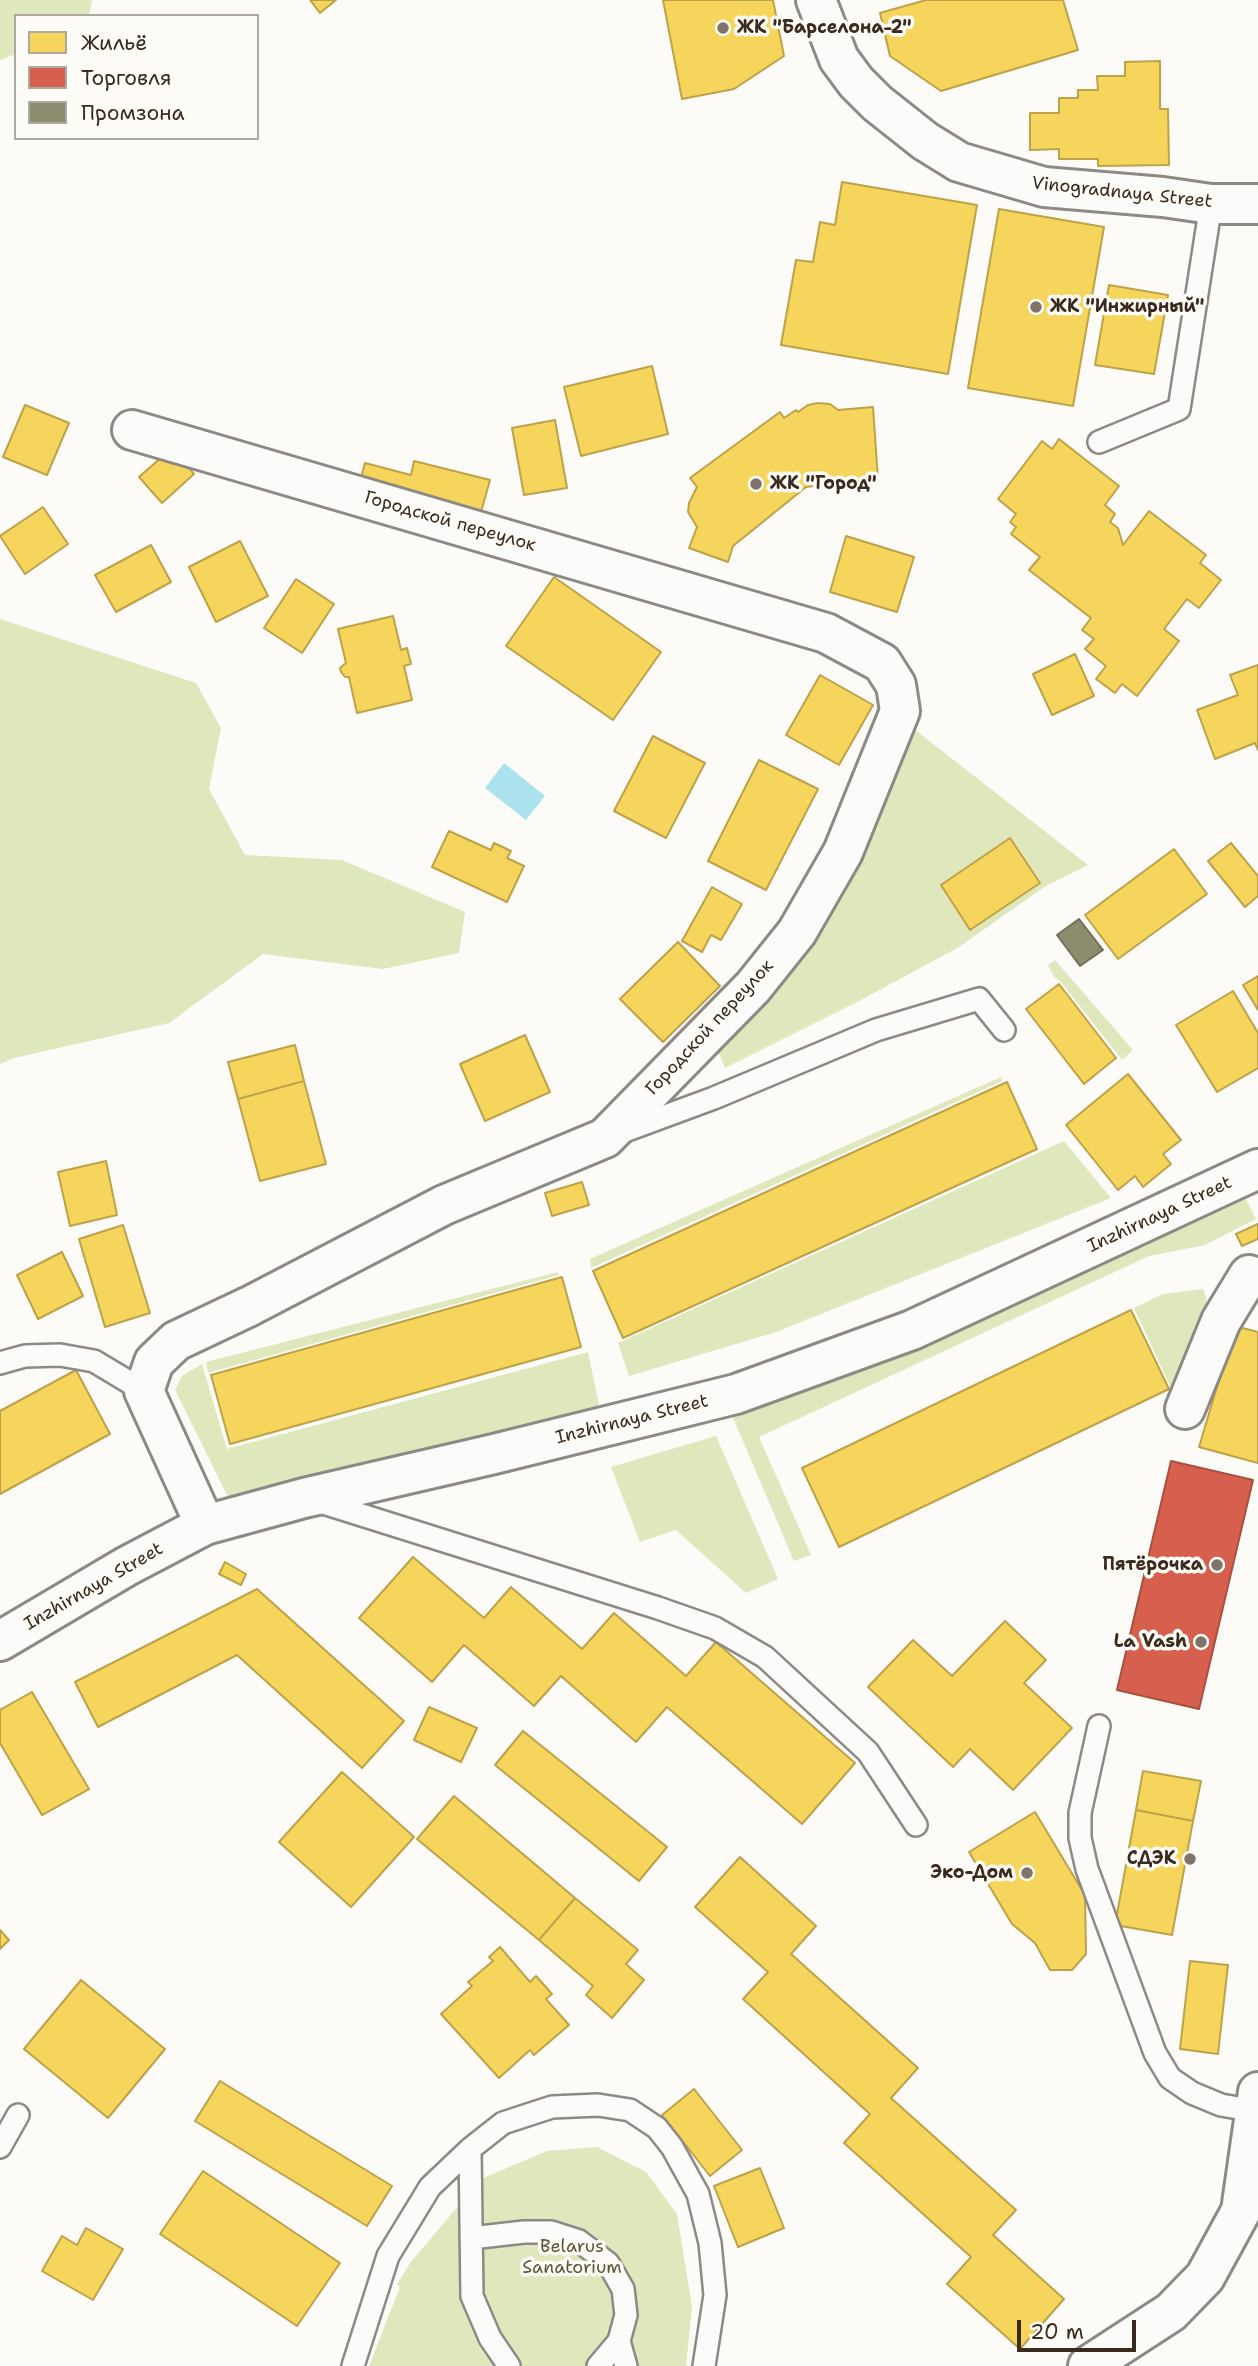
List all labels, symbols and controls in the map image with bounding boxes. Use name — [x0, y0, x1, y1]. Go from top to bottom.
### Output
legend — [14, 14, 259, 140]
place label: ЖК "Барселона-2" — [737, 17, 912, 39]
marker: ЖК "Барселона-2" — [715, 20, 731, 36]
text: Жильё — [81, 29, 147, 57]
text: Торговля — [81, 64, 171, 92]
text: Промзона — [81, 99, 184, 127]
street label: Vinogradnaya Street — [1031, 173, 1213, 213]
place label: ЖК "Инжирный" — [1050, 296, 1204, 318]
marker: ЖК "Инжирный" — [1028, 299, 1044, 315]
place label: ЖК "Город" — [770, 473, 877, 495]
marker: ЖК "Город" — [748, 476, 764, 492]
street label: Городской переулок — [362, 487, 538, 557]
street label: Городской переулок — [642, 956, 778, 1100]
street label: Inzhirnaya Street — [1084, 1172, 1236, 1258]
street label: Inzhirnaya Street — [553, 1391, 711, 1449]
street label: Inzhirnaya Street — [21, 1539, 167, 1635]
place label: Пятёрочка — [1103, 1554, 1203, 1576]
marker: Пятёрочка — [1209, 1557, 1225, 1573]
place label: La Vash — [1114, 1631, 1187, 1653]
marker: La Vash — [1193, 1634, 1209, 1650]
place label: СДЭК — [1127, 1848, 1176, 1870]
marker: СДЭК — [1182, 1851, 1198, 1867]
place label: Эко-Дом — [930, 1862, 1013, 1884]
marker: Эко-Дом — [1019, 1865, 1035, 1881]
park label: Belarus Sanatorium — [522, 2236, 622, 2278]
scale bar — [1020, 2306, 1139, 2350]
text: 20 m — [1030, 2318, 1084, 2346]

